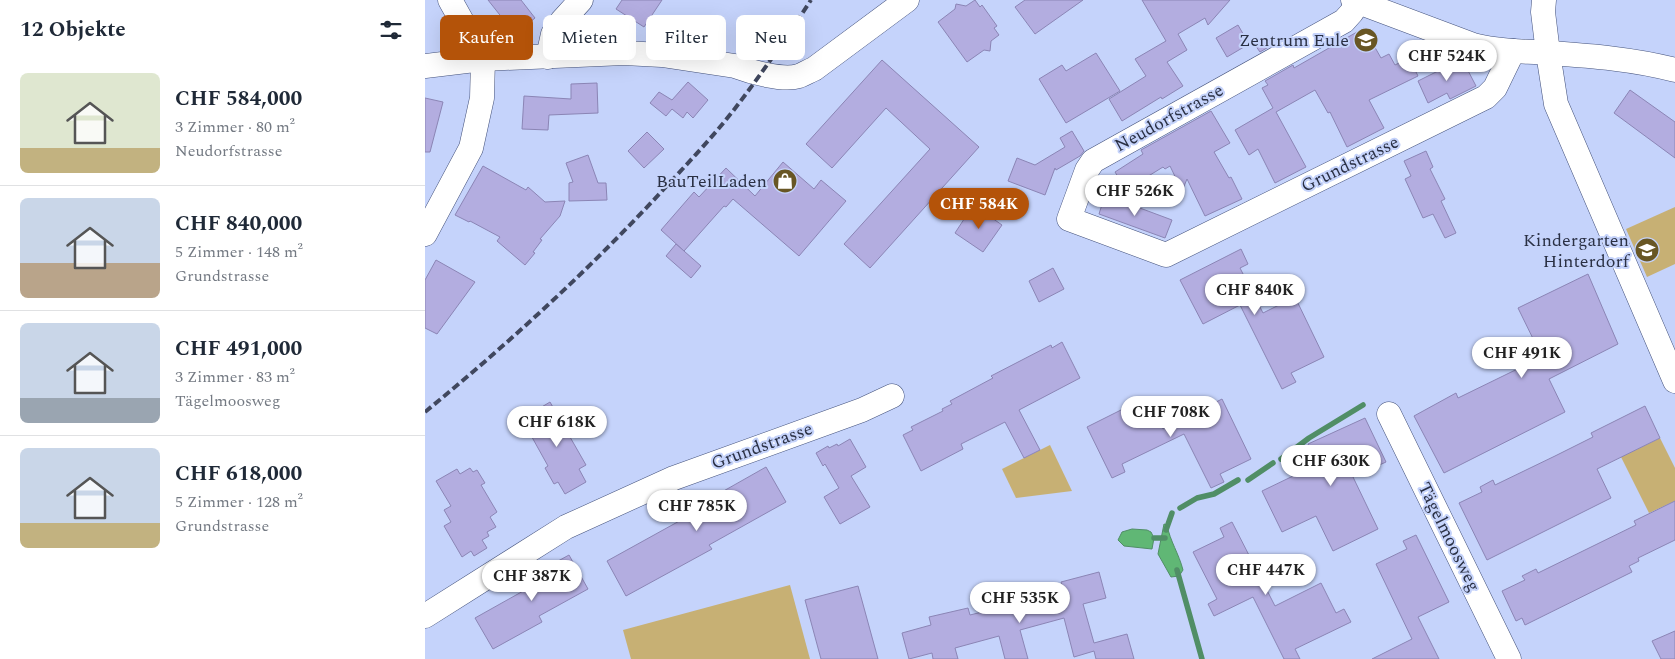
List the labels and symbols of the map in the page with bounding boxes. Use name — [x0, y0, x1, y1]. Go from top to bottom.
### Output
place label: Zentrum Eule — [1239, 27, 1349, 54]
school or university icon: Zentrum Eule — [1353, 27, 1379, 53]
pin: CHF 524K — [1395, 39, 1499, 82]
street label: Neudorfstrasse — [1110, 77, 1228, 159]
street label: Grundstrasse — [1296, 129, 1404, 199]
place label: BauTeilLaden — [656, 168, 767, 195]
shop icon: BauTeilLaden — [772, 168, 798, 194]
pin: CHF 526K — [1083, 174, 1187, 217]
pin: CHF 584K — [927, 188, 1031, 230]
place label: Kindergarten Hinterdorf — [1523, 227, 1631, 275]
school or university icon: Kindergarten Hinterdorf — [1634, 237, 1660, 263]
pin: CHF 840K — [1203, 274, 1307, 316]
pin: CHF 491K — [1470, 336, 1574, 379]
pin: CHF 708K — [1119, 396, 1223, 438]
pin: CHF 618K — [505, 406, 609, 448]
street label: Grundstrasse — [708, 415, 816, 477]
pin: CHF 630K — [1279, 444, 1383, 487]
street label: Tägelmoosweg — [1411, 478, 1487, 596]
pin: CHF 785K — [645, 490, 749, 532]
pin: CHF 447K — [1214, 554, 1318, 596]
pin: CHF 387K — [480, 560, 584, 602]
pin: CHF 535K — [968, 582, 1072, 624]

